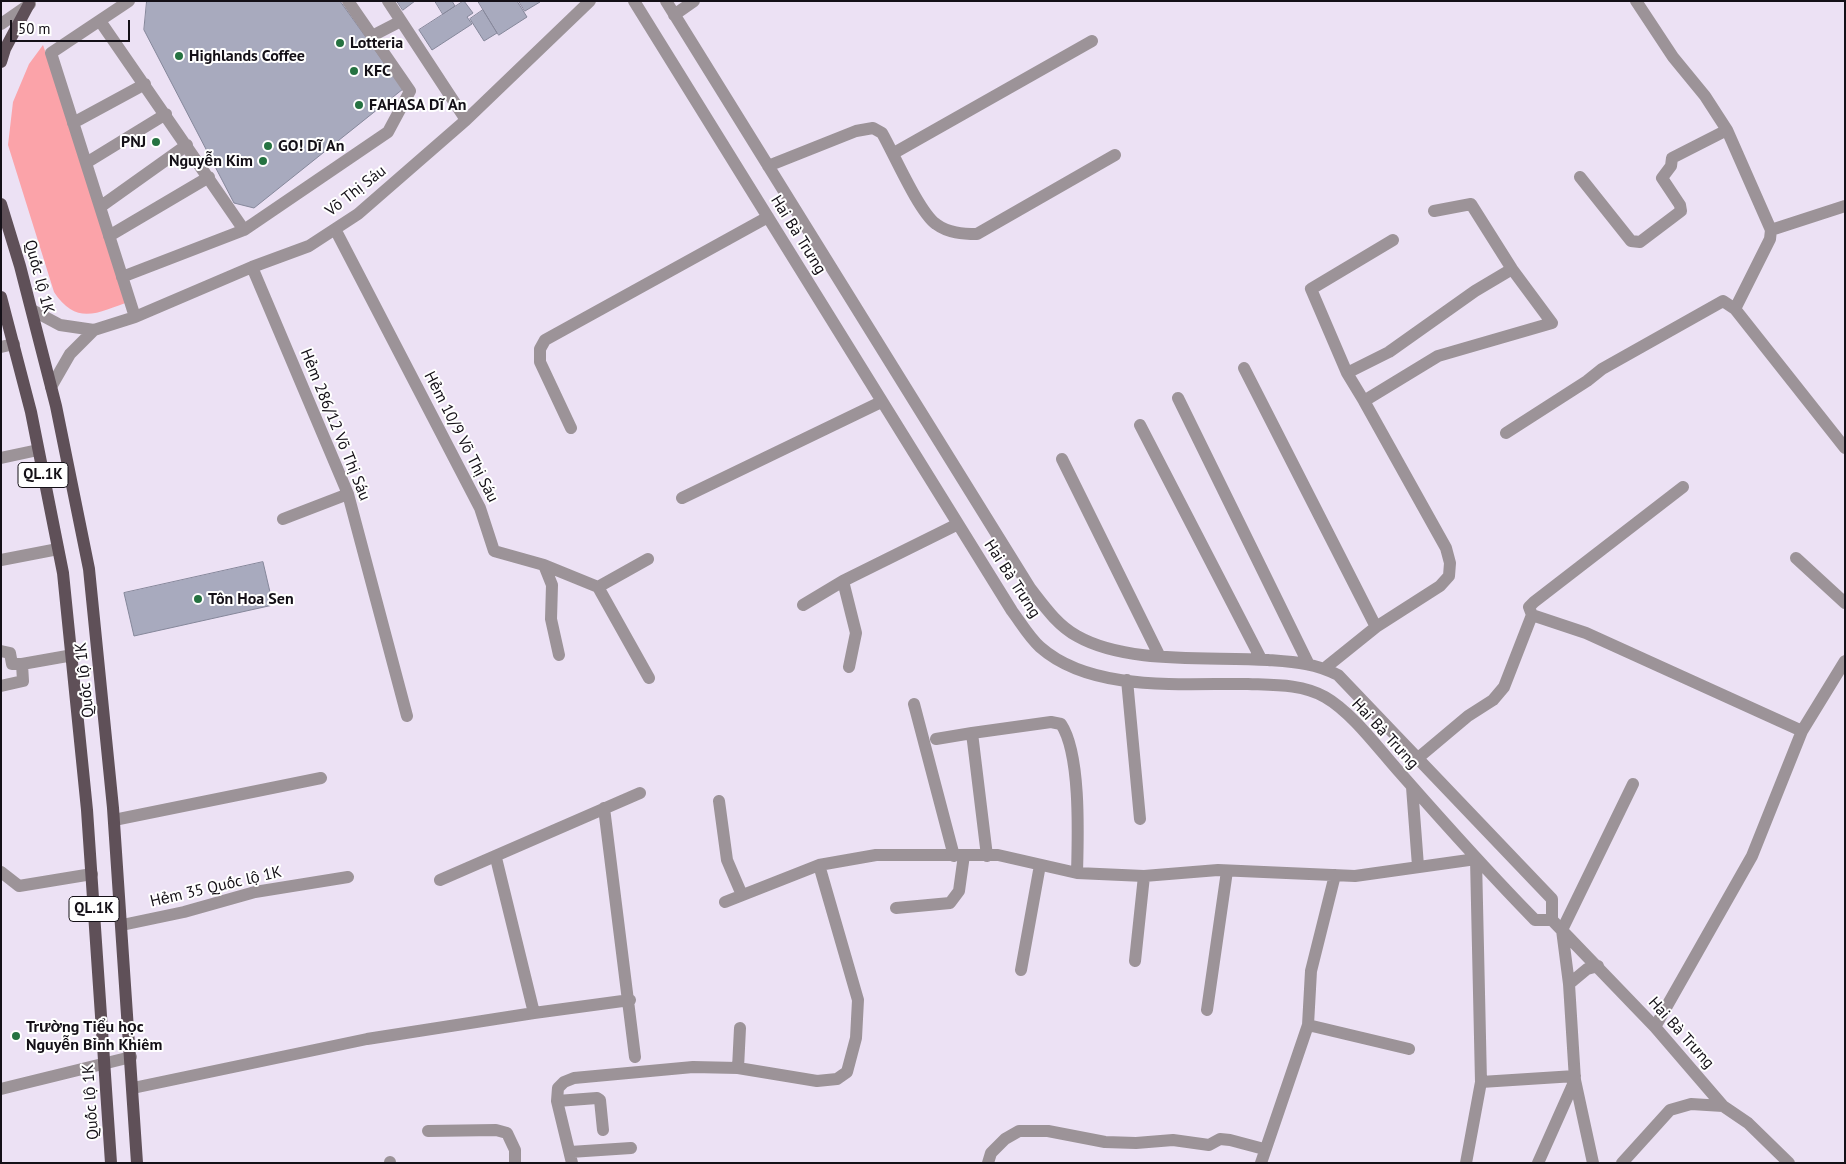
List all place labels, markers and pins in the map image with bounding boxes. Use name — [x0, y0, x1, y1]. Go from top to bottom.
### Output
place label: Lotteria — [350, 33, 403, 53]
marker: Lotteria — [334, 37, 346, 49]
place label: Highlands Coffee — [189, 46, 305, 66]
marker: Highlands Coffee — [173, 50, 185, 62]
place label: KFC — [364, 61, 391, 81]
marker: KFC — [348, 65, 360, 77]
place label: FAHASA Dĩ An — [369, 95, 466, 115]
marker: FAHASA Dĩ An — [353, 99, 365, 111]
place label: PNJ — [121, 132, 146, 152]
marker: PNJ — [150, 136, 162, 148]
place label: GO! Dĩ An — [278, 136, 344, 156]
marker: GO! Dĩ An — [262, 140, 274, 152]
place label: Nguyễn Kim — [169, 151, 253, 171]
marker: Nguyễn Kim — [257, 155, 269, 167]
place label: Tôn Hoa Sen — [208, 589, 294, 609]
marker: Tôn Hoa Sen — [192, 593, 204, 605]
place label: Trường Tiểu học Nguyễn Bỉnh Khiêm — [26, 1017, 162, 1055]
marker: Trường Tiểu học Nguyễn Bỉnh Khiêm — [10, 1030, 22, 1042]

